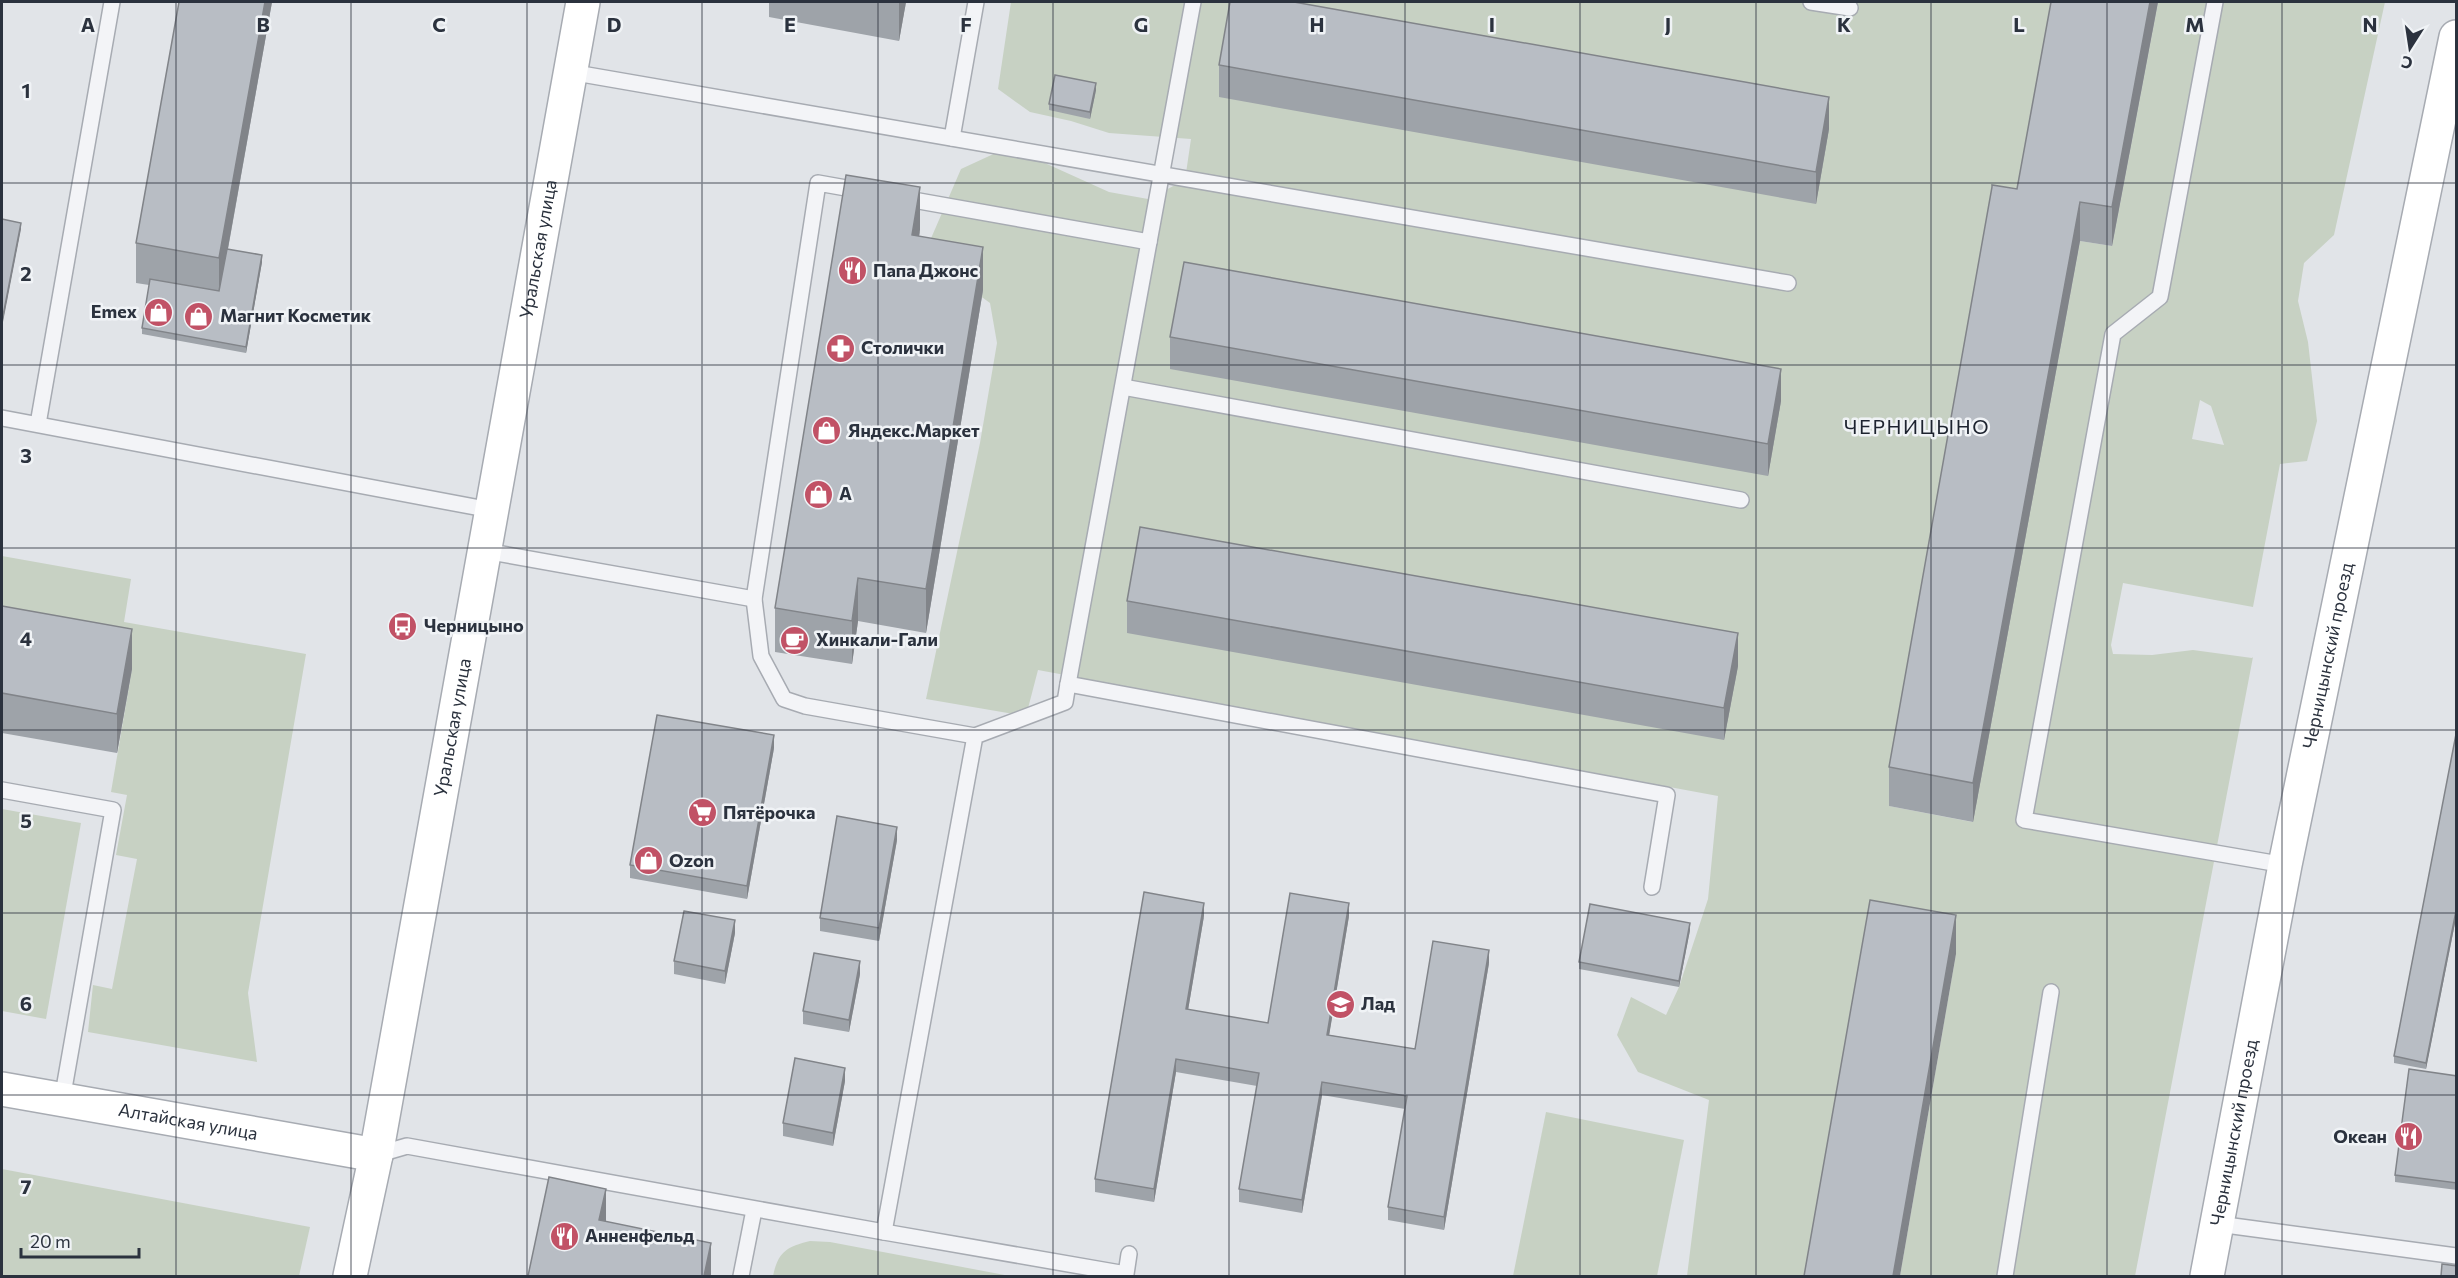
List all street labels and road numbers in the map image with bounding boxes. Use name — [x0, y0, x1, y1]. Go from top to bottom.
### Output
street label: Уральская улица — [514, 178, 561, 320]
street label: Черницынский проезд — [2297, 560, 2357, 751]
street label: Уральская улица — [428, 656, 475, 799]
street label: Черницынский проезд — [2205, 1037, 2262, 1228]
street label: Алтайская улица — [117, 1098, 260, 1144]

